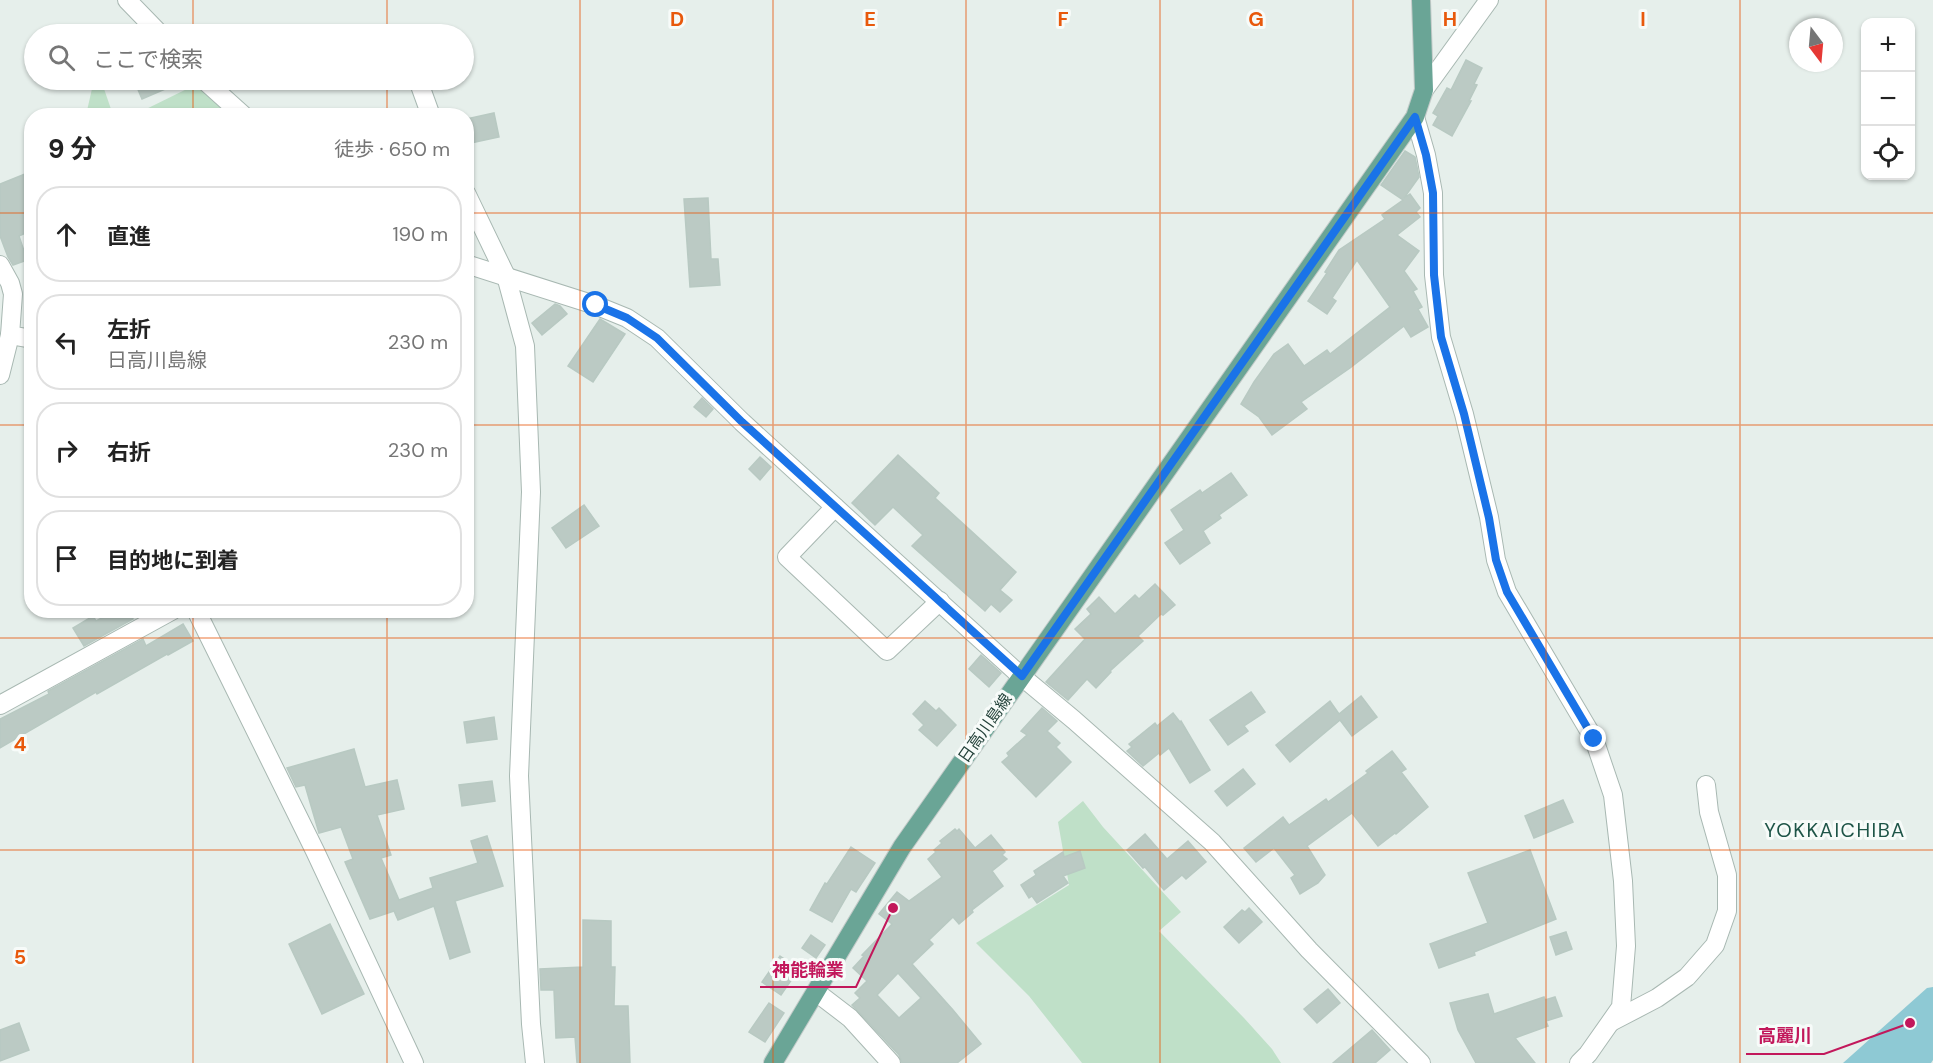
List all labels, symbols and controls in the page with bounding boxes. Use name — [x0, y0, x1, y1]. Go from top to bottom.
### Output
text: D — [670, 6, 684, 32]
text: E — [864, 6, 876, 32]
text: F — [1057, 6, 1069, 32]
text: G — [1248, 6, 1264, 32]
text: H — [1443, 6, 1457, 32]
text: I — [1640, 6, 1646, 32]
north arrow — [1789, 18, 1843, 72]
map controls — [1861, 18, 1915, 180]
button: + — [1861, 18, 1915, 72]
search box — [24, 24, 474, 90]
icon: search — [45, 41, 78, 74]
text: ここで検索 — [93, 45, 203, 74]
button: − — [1861, 72, 1915, 126]
button: locate — [1861, 126, 1915, 180]
text: 9 分 — [48, 132, 97, 166]
text: 徒歩 · 650 m — [334, 136, 450, 162]
icon: ahead — [50, 218, 83, 251]
text: 190 m — [392, 221, 448, 247]
text: 直進 — [107, 222, 151, 251]
route start — [582, 291, 608, 317]
text: 左折 — [107, 315, 151, 344]
icon: left — [50, 326, 83, 359]
text: 230 m — [388, 329, 448, 355]
text: 日高川島線 — [107, 347, 207, 373]
icon: right — [50, 434, 83, 467]
text: 230 m — [388, 437, 448, 463]
text: 右折 — [107, 438, 151, 467]
icon: arrive — [50, 542, 83, 575]
text: 目的地に到着 — [107, 546, 239, 575]
street label: 日高川島線 — [953, 689, 1017, 767]
route end — [1580, 725, 1606, 751]
text: 4 — [14, 731, 27, 757]
district label: YOKKAICHIBA — [1764, 817, 1906, 843]
text: 5 — [14, 944, 26, 970]
callout: 神能輪業 — [760, 951, 856, 987]
text: 神能輪業 — [772, 958, 844, 982]
callout: 高麗川 — [1746, 1018, 1824, 1054]
text: 高麗川 — [1758, 1024, 1812, 1048]

